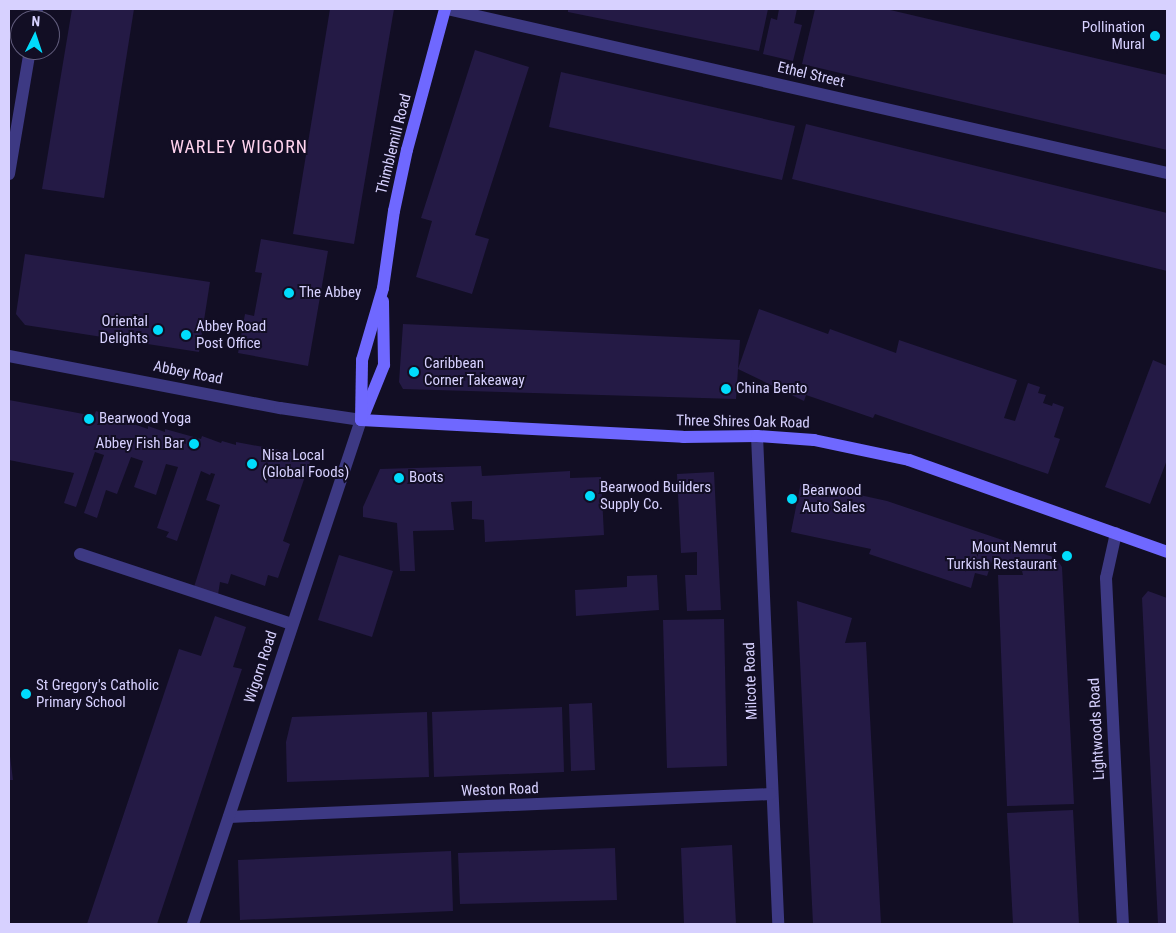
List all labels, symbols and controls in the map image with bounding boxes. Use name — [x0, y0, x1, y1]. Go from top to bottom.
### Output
north arrow — [10, 10, 60, 60]
text: N — [31, 13, 41, 29]
place label: Pollination Mural — [1082, 18, 1145, 53]
marker: Pollination Mural — [1149, 30, 1161, 42]
street label: Ethel Street — [776, 59, 846, 91]
street label: Thimblemill Road — [373, 92, 415, 196]
district label: WARLEY WIGORN — [169, 136, 309, 158]
place label: The Abbey — [299, 284, 361, 302]
marker: The Abbey — [283, 287, 295, 299]
place label: Oriental Delights — [100, 312, 148, 347]
place label: Abbey Road Post Office — [196, 317, 266, 352]
marker: Oriental Delights — [152, 324, 164, 336]
marker: Abbey Road Post Office — [180, 329, 192, 341]
place label: Caribbean Corner Takeaway — [424, 354, 525, 389]
street label: Abbey Road — [152, 357, 224, 389]
marker: Caribbean Corner Takeaway — [408, 366, 420, 378]
place label: China Bento — [736, 380, 807, 398]
marker: China Bento — [720, 383, 732, 395]
place label: Bearwood Yoga — [99, 410, 191, 428]
street label: Three Shires Oak Road — [676, 412, 810, 432]
marker: Bearwood Yoga — [83, 413, 95, 425]
place label: Abbey Fish Bar — [96, 435, 184, 453]
marker: Abbey Fish Bar — [188, 438, 200, 450]
place label: Nisa Local (Global Foods) — [262, 446, 349, 481]
marker: Nisa Local (Global Foods) — [246, 458, 258, 470]
place label: Boots — [409, 469, 444, 487]
marker: Boots — [393, 472, 405, 484]
place label: Bearwood Builders Supply Co. — [600, 478, 711, 513]
place label: Bearwood Auto Sales — [802, 481, 865, 516]
marker: Bearwood Builders Supply Co. — [584, 490, 596, 502]
marker: Bearwood Auto Sales — [786, 493, 798, 505]
place label: Mount Nemrut Turkish Restaurant — [946, 538, 1057, 573]
marker: Mount Nemrut Turkish Restaurant — [1061, 550, 1073, 562]
street label: Wigorn Road — [241, 628, 281, 706]
street label: Milcote Road — [741, 642, 761, 720]
place label: St Gregory's Catholic Primary School — [36, 676, 159, 711]
street label: Lightwoods Road — [1085, 677, 1109, 781]
marker: St Gregory's Catholic Primary School — [20, 688, 32, 700]
street label: Weston Road — [461, 780, 539, 800]

